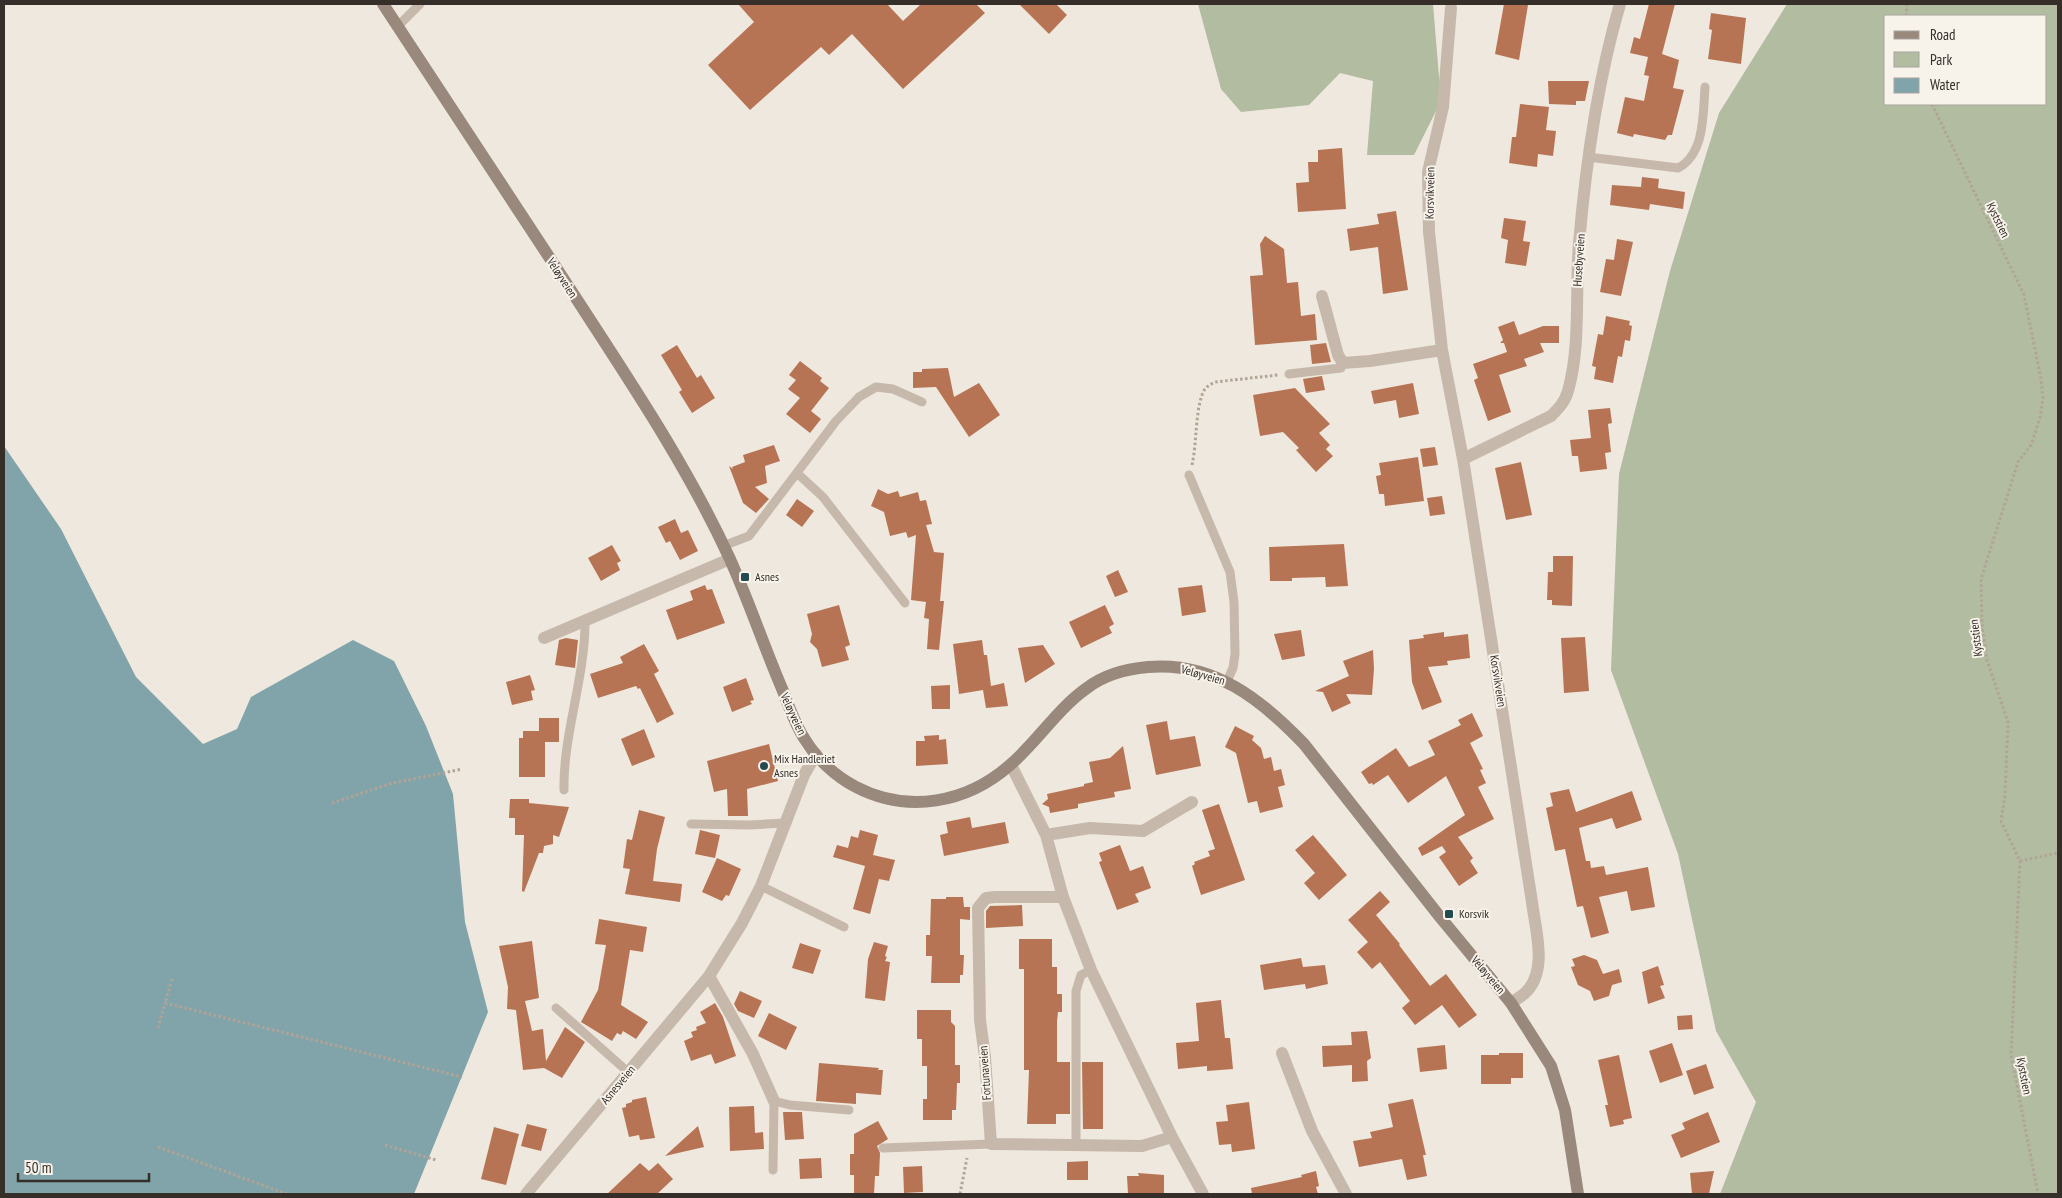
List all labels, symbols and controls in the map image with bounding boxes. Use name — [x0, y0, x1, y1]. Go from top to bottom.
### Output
legend — [1884, 15, 2047, 105]
text: Road — [1930, 25, 1956, 44]
text: Park — [1930, 50, 1952, 69]
text: Water — [1930, 75, 1961, 94]
street label: Korsvikveien — [1422, 167, 1437, 219]
street label: Kyststien — [1983, 200, 2013, 240]
street label: Husebyveien — [1569, 233, 1588, 287]
street label: Veløyveien — [543, 254, 581, 301]
place label: Asnes — [755, 569, 779, 584]
marker: Asnes — [739, 571, 751, 583]
street label: Kyststien — [1966, 619, 1985, 658]
street label: Korsvikveien — [1487, 654, 1510, 708]
street label: Veløyveien — [1179, 661, 1227, 688]
street label: Veløyveien — [777, 689, 810, 737]
place label: Mix Handleriet Asnes — [774, 751, 836, 780]
marker: Mix Handleriet Asnes — [758, 760, 770, 772]
place label: Korsvik — [1459, 906, 1489, 921]
marker: Korsvik — [1443, 908, 1455, 920]
street label: Veløyveien — [1468, 952, 1509, 997]
street label: Fortunaveien — [975, 1045, 994, 1101]
street label: Kyststien — [2014, 1056, 2035, 1096]
street label: Asnesveien — [597, 1062, 638, 1107]
scale bar — [18, 1150, 149, 1182]
text: 50 m — [25, 1158, 51, 1177]

